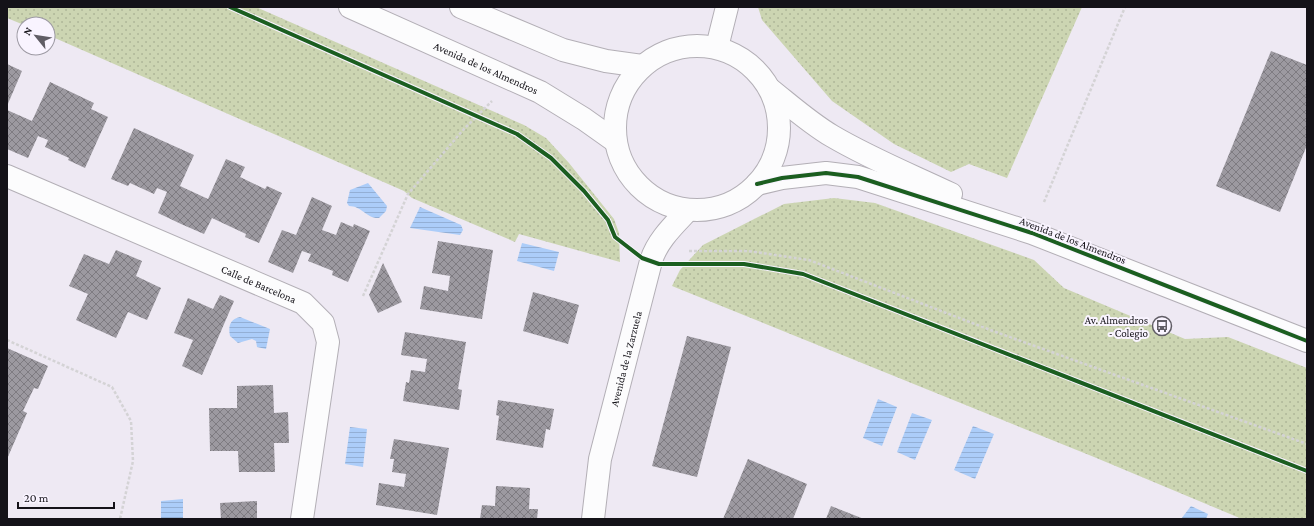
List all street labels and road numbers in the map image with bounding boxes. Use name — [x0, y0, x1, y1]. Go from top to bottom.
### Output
street label: Avenida de los Almendros — [432, 39, 540, 96]
street label: Avenida de los Almendros — [1018, 214, 1128, 266]
street label: Calle de Barcelona — [219, 263, 298, 305]
street label: Avenida de la Zarzuela — [608, 310, 644, 408]

